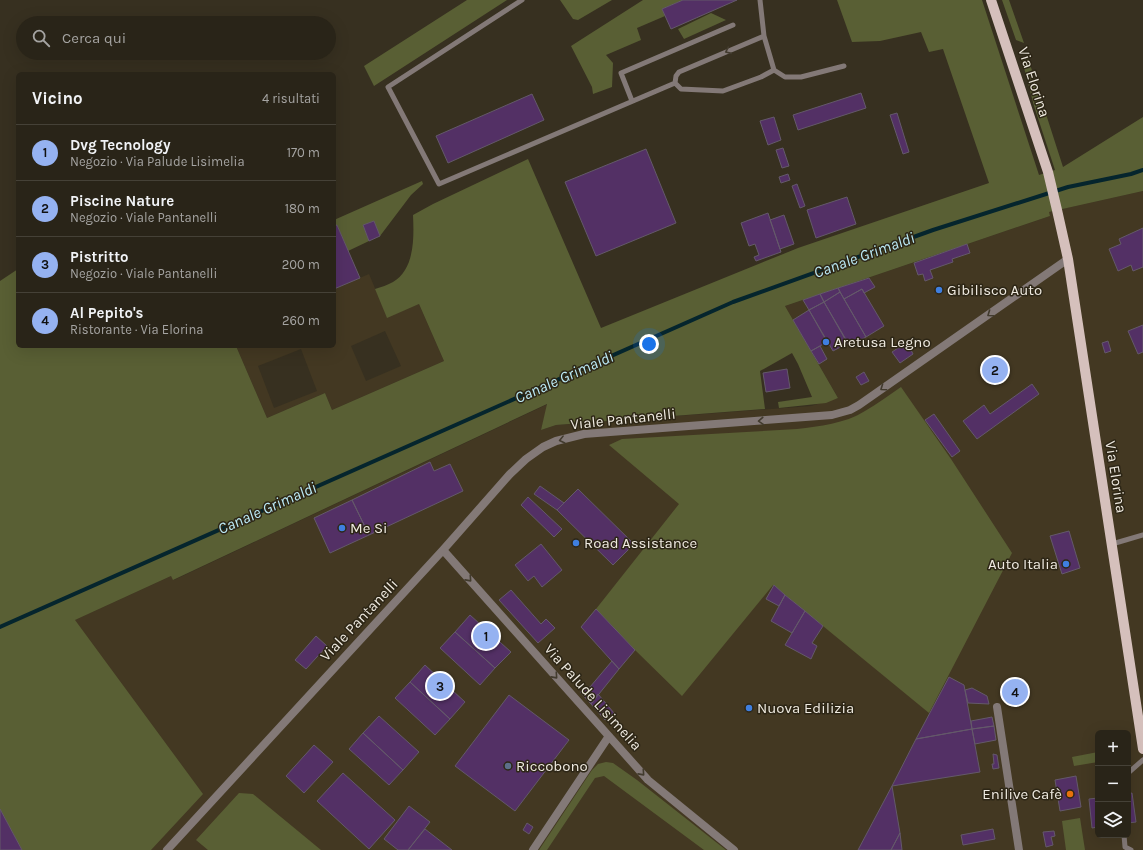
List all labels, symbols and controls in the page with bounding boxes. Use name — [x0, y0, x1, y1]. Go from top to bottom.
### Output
search box — [16, 16, 336, 60]
icon: search — [30, 27, 52, 49]
text: Cerca qui — [62, 29, 126, 47]
street label: Via Elorina — [1014, 45, 1054, 119]
one-way arrow — [724, 46, 732, 54]
text: Vicino — [32, 88, 83, 108]
text: 4 risultati — [262, 91, 320, 106]
text: Dvg Tecnology — [70, 136, 170, 154]
text: 1 — [43, 145, 47, 160]
text: 170 m — [287, 145, 320, 160]
text: Negozio · Via Palude Lisimelia — [70, 154, 245, 169]
text: Piscine Nature — [70, 192, 174, 210]
text: 2 — [41, 201, 49, 216]
text: 180 m — [285, 201, 320, 216]
text: Negozio · Viale Pantanelli — [70, 210, 217, 225]
water label: Canale Grimaldi — [811, 228, 917, 282]
text: Pistritto — [70, 248, 129, 266]
text: 3 — [41, 257, 49, 272]
text: 200 m — [282, 257, 320, 272]
text: Negozio · Viale Pantanelli — [70, 266, 217, 281]
place label: Gibilisco Auto — [947, 281, 1042, 299]
marker: Gibilisco Auto — [934, 285, 944, 295]
text: Al Pepito's — [70, 304, 143, 322]
one-way arrow — [987, 309, 994, 316]
text: 4 — [41, 313, 49, 328]
text: 260 m — [282, 313, 320, 328]
text: Ristorante · Via Elorina — [70, 322, 203, 337]
place label: Aretusa Legno — [834, 333, 931, 351]
your location — [639, 334, 659, 354]
marker: Aretusa Legno — [821, 337, 831, 347]
water label: Canale Grimaldi — [512, 347, 616, 407]
pin: 2 — [982, 355, 1008, 385]
one-way arrow — [880, 383, 887, 391]
street label: Viale Pantanelli — [569, 405, 677, 433]
one-way arrow — [758, 416, 764, 425]
one-way arrow — [559, 435, 565, 443]
street label: Via Elorina — [1101, 440, 1131, 514]
water label: Canale Grimaldi — [215, 478, 319, 538]
place label: Me Si — [350, 519, 388, 537]
marker: Me Si — [337, 523, 347, 533]
place label: Road Assistance — [584, 534, 697, 552]
marker: Road Assistance — [571, 538, 581, 548]
place label: Auto Italia — [988, 555, 1058, 573]
marker: Auto Italia — [1061, 559, 1071, 569]
one-way arrow — [464, 574, 471, 582]
street label: Viale Pantanelli — [316, 575, 402, 665]
pin: 1 — [473, 621, 499, 651]
street label: Via Palude Lisimelia — [540, 640, 646, 754]
pin: 3 — [427, 671, 453, 701]
one-way arrow — [550, 671, 558, 679]
pin: 4 — [1002, 677, 1028, 707]
place label: Nuova Edilizia — [757, 699, 854, 717]
marker: Nuova Edilizia — [744, 703, 754, 713]
map controls — [1095, 730, 1131, 838]
button: + — [1095, 730, 1131, 766]
place label: Riccobono — [516, 757, 588, 775]
marker: Riccobono — [503, 761, 513, 771]
button: − — [1095, 766, 1131, 802]
one-way arrow — [637, 768, 644, 775]
place label: Enilive Cafè — [982, 785, 1062, 803]
marker: Enilive Cafè — [1065, 789, 1075, 799]
button: layers — [1095, 802, 1131, 838]

